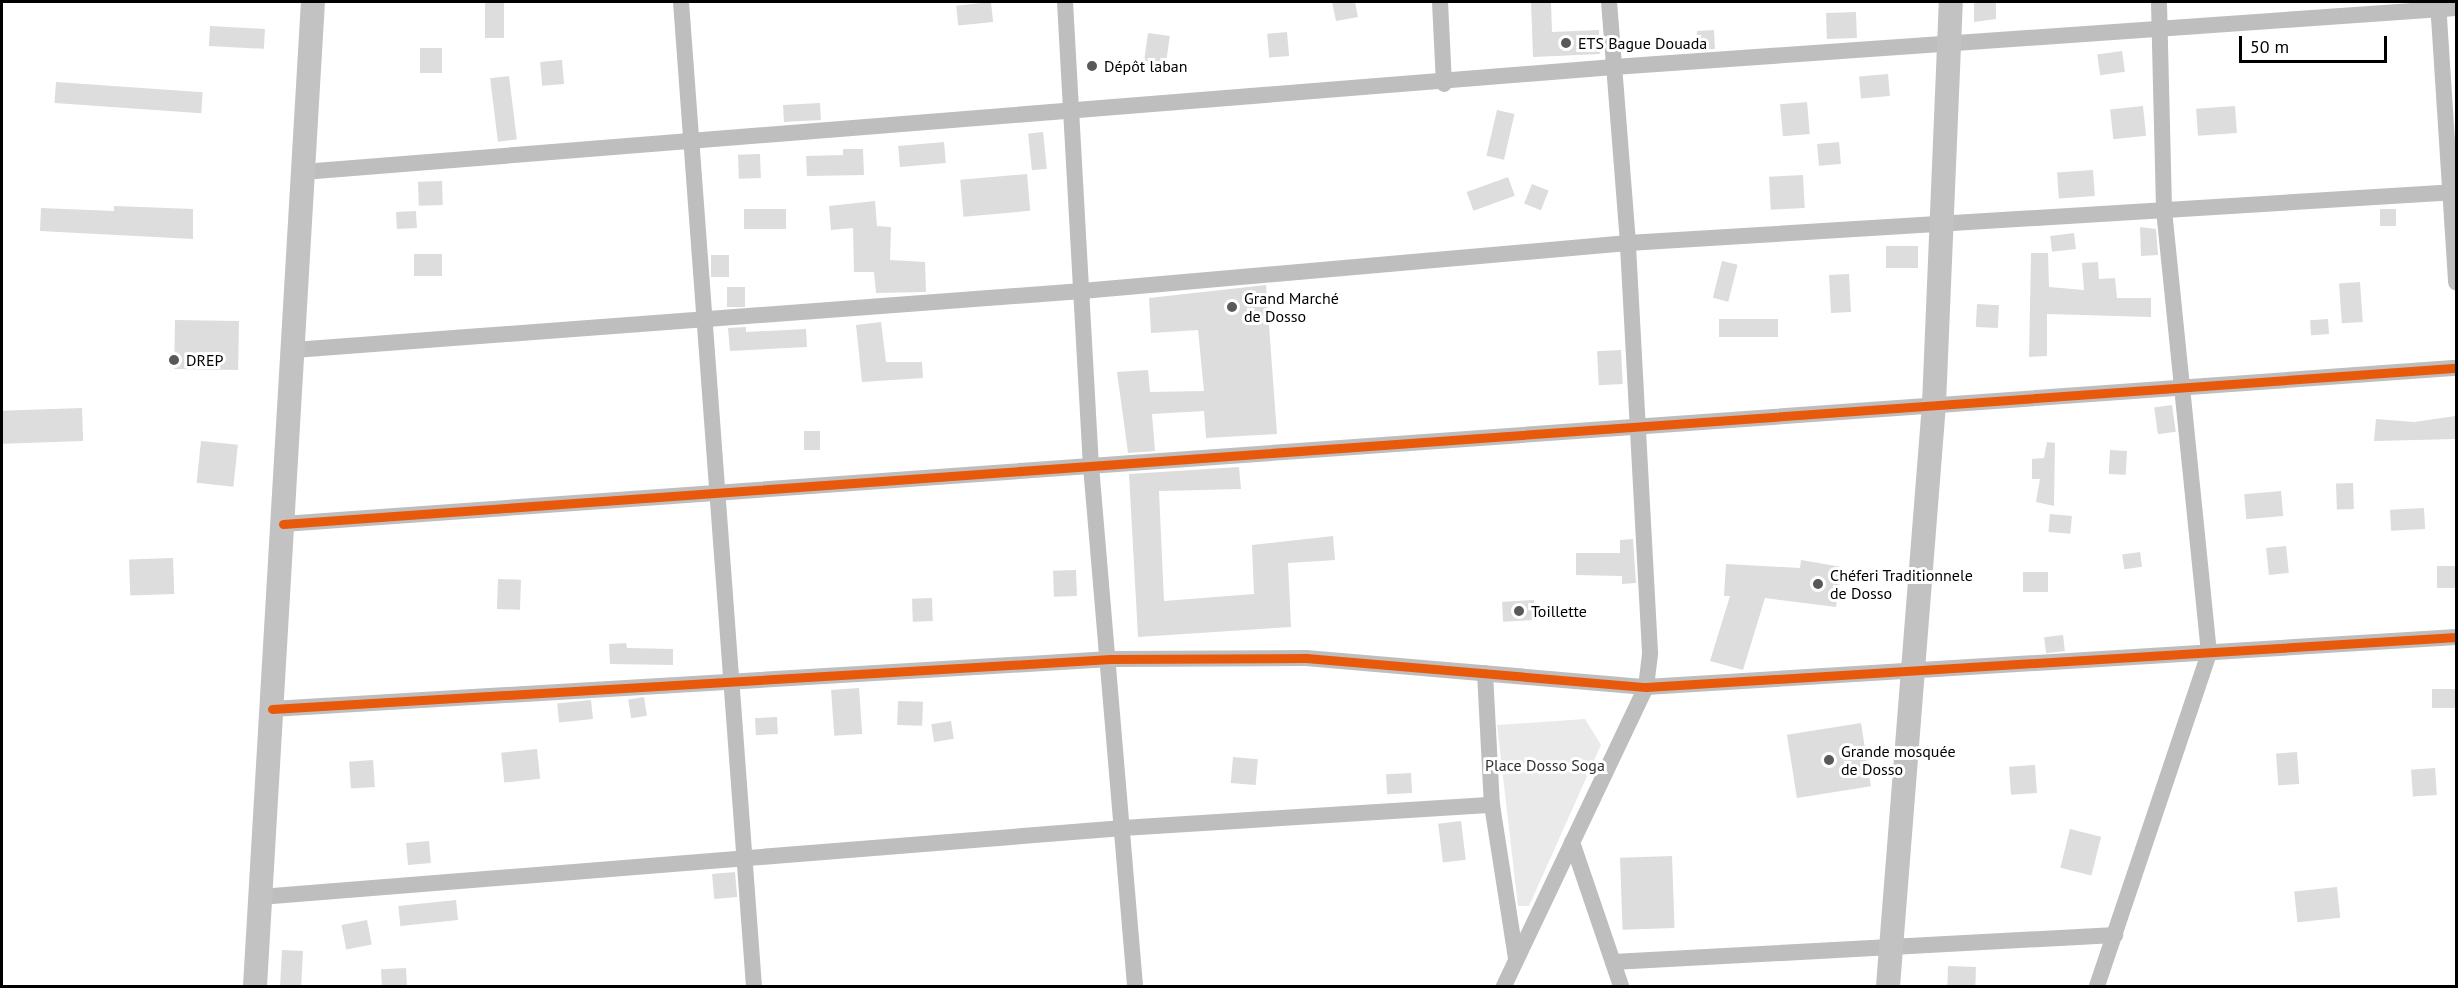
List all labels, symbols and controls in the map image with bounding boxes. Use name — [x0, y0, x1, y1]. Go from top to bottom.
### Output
scale bar — [2242, 24, 2390, 62]
place label: ETS Bague Douada — [1578, 33, 1707, 53]
text: 50 m — [2250, 35, 2289, 58]
marker: ETS Bague Douada — [1559, 36, 1573, 50]
place label: Dépôt laban — [1104, 56, 1187, 76]
marker: Dépôt laban — [1085, 59, 1099, 73]
place label: Grand Marché de Dosso — [1244, 288, 1339, 326]
marker: Grand Marché de Dosso — [1225, 300, 1239, 314]
place label: DREP — [186, 350, 224, 370]
marker: DREP — [167, 353, 181, 367]
place label: Chéferi Traditionnele de Dosso — [1830, 565, 1973, 603]
marker: Chéferi Traditionnele de Dosso — [1811, 577, 1825, 591]
place label: Toillette — [1531, 601, 1587, 621]
marker: Toillette — [1512, 604, 1526, 618]
place label: Grande mosquée de Dosso — [1841, 741, 1956, 779]
marker: Grande mosquée de Dosso — [1822, 753, 1836, 767]
park label: Place Dosso Soga — [1485, 755, 1605, 775]

